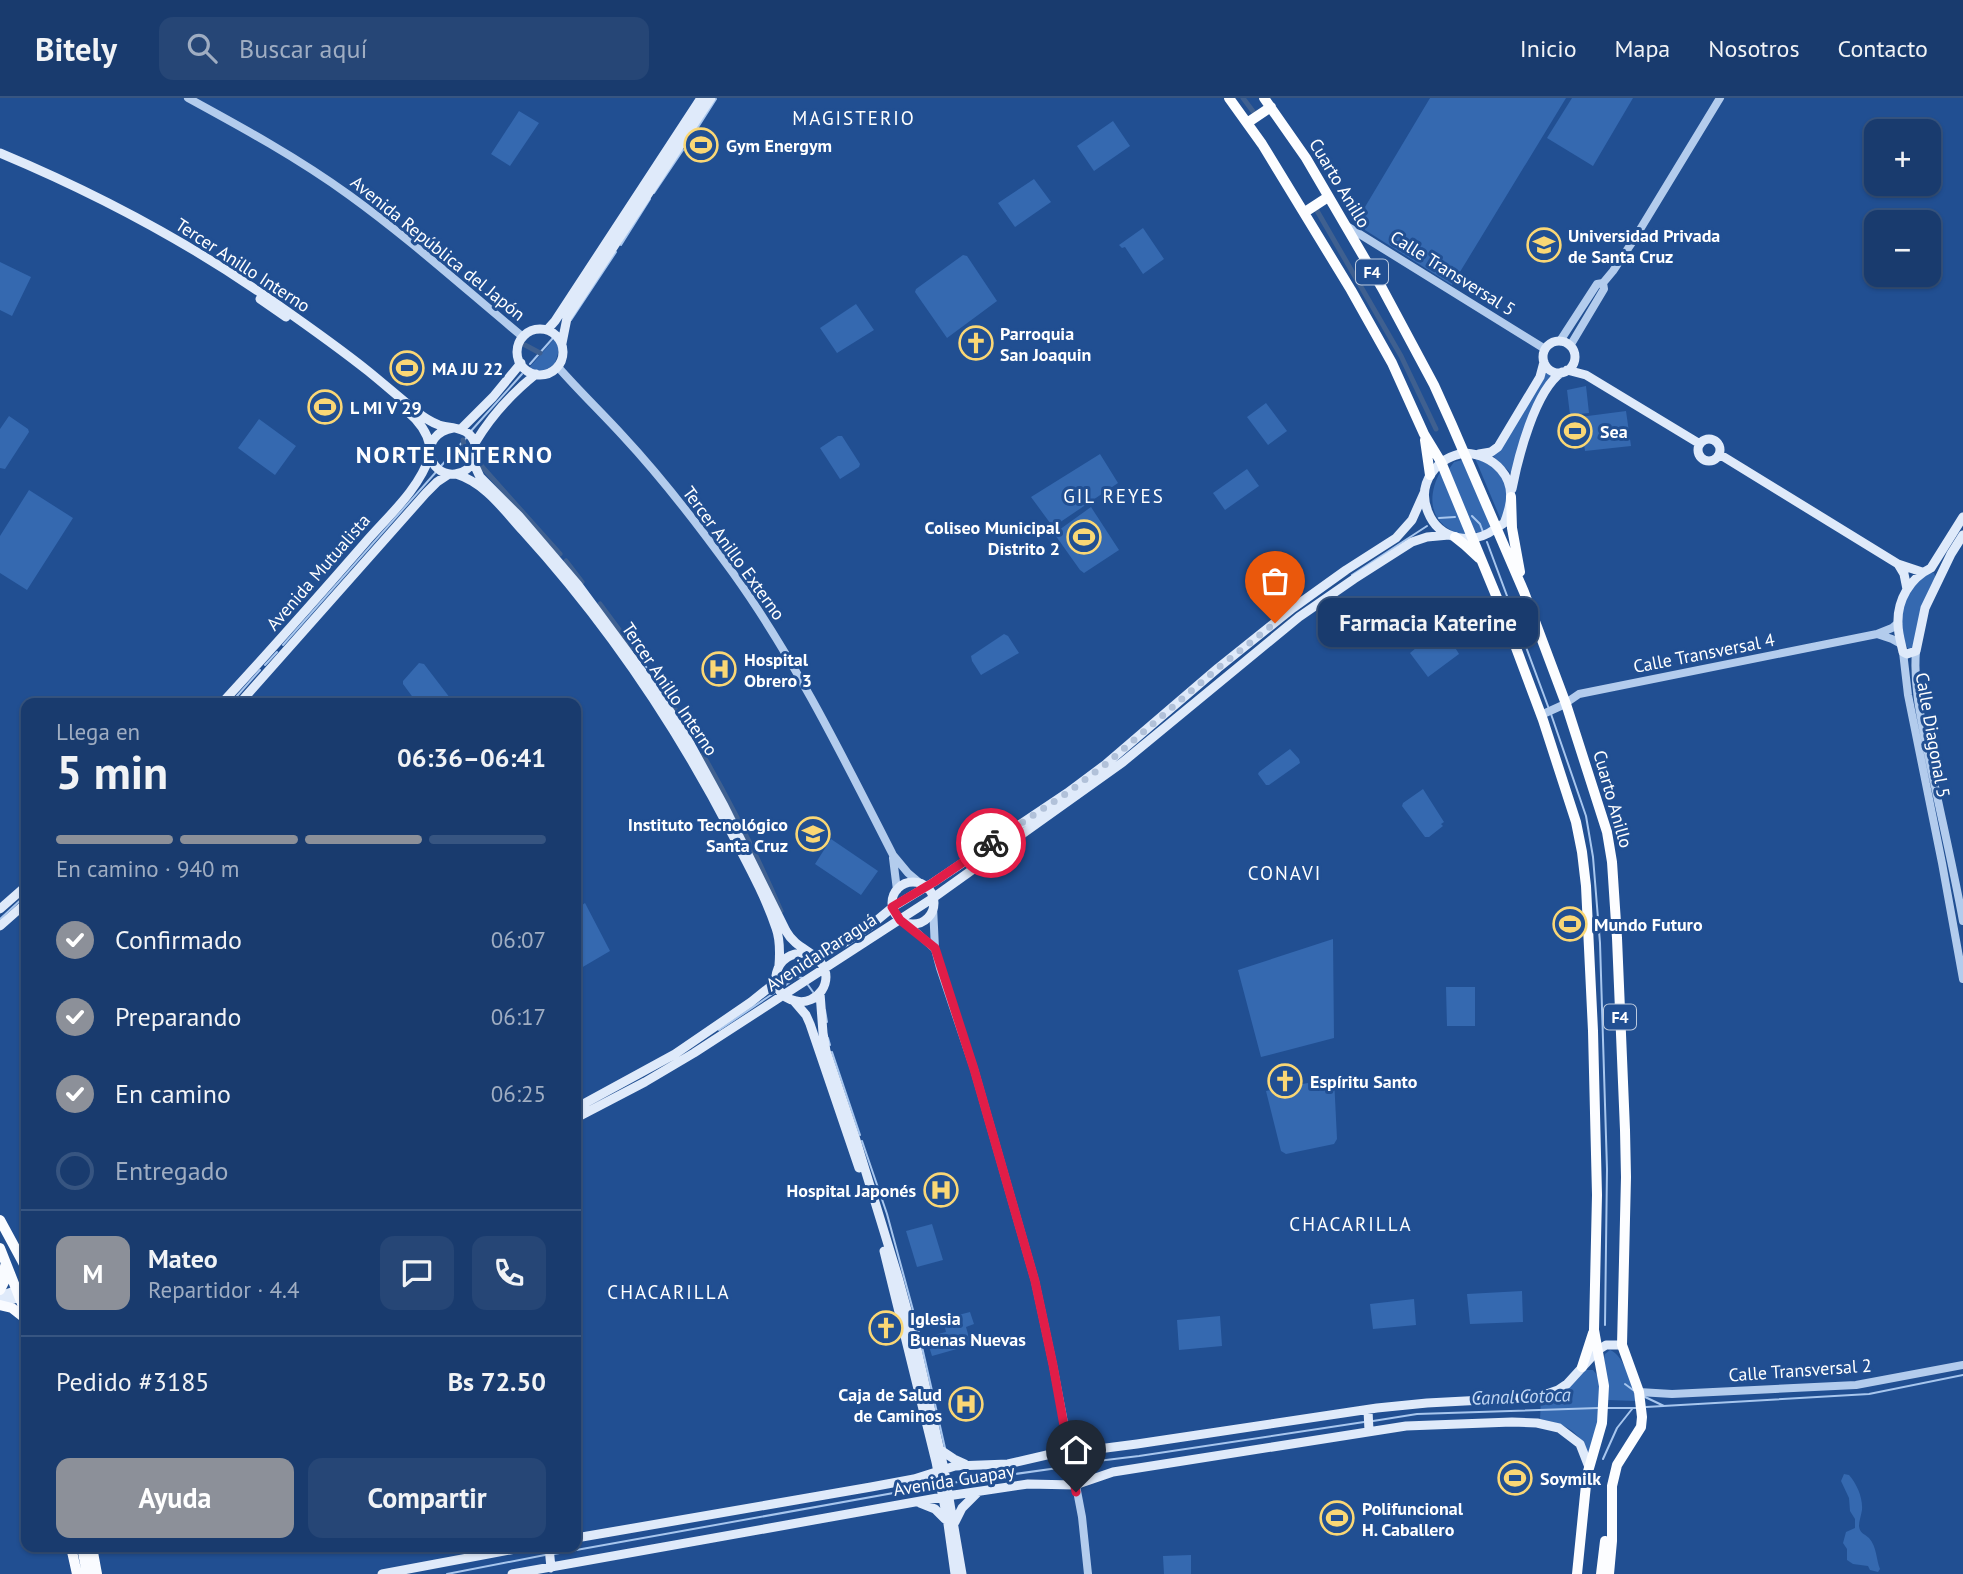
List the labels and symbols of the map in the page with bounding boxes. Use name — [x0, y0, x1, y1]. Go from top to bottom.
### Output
district label: MAGISTERIO — [792, 106, 916, 130]
sports icon: Gym Energym — [682, 126, 720, 164]
place label: Gym Energym — [726, 134, 832, 157]
street label: Cuarto Anillo — [1304, 134, 1376, 232]
street label: Avenida República del Japón — [346, 170, 530, 326]
street label: Tercer Anillo Interno — [171, 213, 315, 317]
place label: Universidad Privada de Santa Cruz — [1568, 224, 1720, 268]
street label: Calle Transversal 5 — [1386, 225, 1520, 321]
school or university icon: Universidad Privada de Santa Cruz — [1525, 226, 1563, 264]
road number: F4 — [1356, 260, 1388, 284]
place label: Parroquia San Joaquin — [1000, 322, 1091, 366]
church icon: Parroquia San Joaquin — [957, 324, 995, 362]
sports icon: MA JU 22 — [388, 349, 426, 387]
place label: MA JU 22 — [432, 357, 503, 380]
sports icon: L MI V 29 — [306, 388, 344, 426]
place label: L MI V 29 — [350, 396, 422, 419]
sports icon: Sea — [1556, 412, 1594, 450]
place label: Sea — [1600, 420, 1628, 443]
district label: NORTE INTERNO — [356, 439, 554, 470]
street label: Tercer Anillo Externo — [678, 482, 790, 624]
district label: GIL REYES — [1063, 484, 1165, 508]
street label: Avenida Mutualista — [261, 509, 375, 635]
place label: Coliseo Municipal Distrito 2 — [925, 516, 1061, 560]
sports icon: Coliseo Municipal Distrito 2 — [1065, 518, 1103, 556]
pin — [1245, 551, 1305, 623]
callout: Farmacia Katerine — [1317, 598, 1538, 648]
street label: Tercer Anillo Interno — [617, 618, 723, 760]
street label: Calle Transversal 4 — [1631, 628, 1777, 678]
place label: Hospital Obrero 3 — [744, 648, 812, 692]
hospital icon: Hospital Obrero 3 — [700, 650, 738, 688]
street label: Calle Diagonal 5 — [1911, 671, 1955, 799]
street label: Cuarto Anillo — [1588, 748, 1638, 850]
courier — [956, 808, 1026, 878]
place label: Instituto Tecnológico Santa Cruz — [628, 813, 788, 857]
school or university icon: Instituto Tecnológico Santa Cruz — [794, 815, 832, 853]
district label: CONAVI — [1248, 861, 1322, 885]
sports icon: Mundo Futuro — [1551, 905, 1589, 943]
street label: Avenida Paraguá — [761, 908, 881, 996]
place label: Mundo Futuro — [1594, 913, 1703, 936]
road number: F4 — [1604, 1004, 1636, 1029]
church icon: Espíritu Santo — [1266, 1062, 1304, 1100]
place label: Espíritu Santo — [1310, 1070, 1418, 1093]
hospital icon: Hospital Japonés — [922, 1171, 960, 1209]
place label: Hospital Japonés — [787, 1179, 916, 1202]
district label: CHACARILLA — [1289, 1212, 1413, 1236]
district label: CHACARILLA — [607, 1280, 731, 1304]
place label: Iglesia Buenas Nuevas — [910, 1307, 1026, 1351]
church icon: Iglesia Buenas Nuevas — [867, 1309, 905, 1347]
street label: Calle Transversal 2 — [1728, 1354, 1872, 1386]
water label: Canal Cotoca — [1471, 1382, 1572, 1410]
place label: Caja de Salud de Caminos — [838, 1383, 942, 1427]
hospital icon: Caja de Salud de Caminos — [947, 1385, 985, 1423]
pin — [1046, 1420, 1106, 1492]
street label: Avenida Guapay — [892, 1459, 1017, 1501]
sports icon: Soymilk — [1496, 1459, 1534, 1497]
place label: Soymilk — [1540, 1467, 1601, 1490]
place label: Polifuncional H. Caballero — [1362, 1497, 1464, 1541]
sports icon: Polifuncional H. Caballero — [1318, 1499, 1356, 1537]

